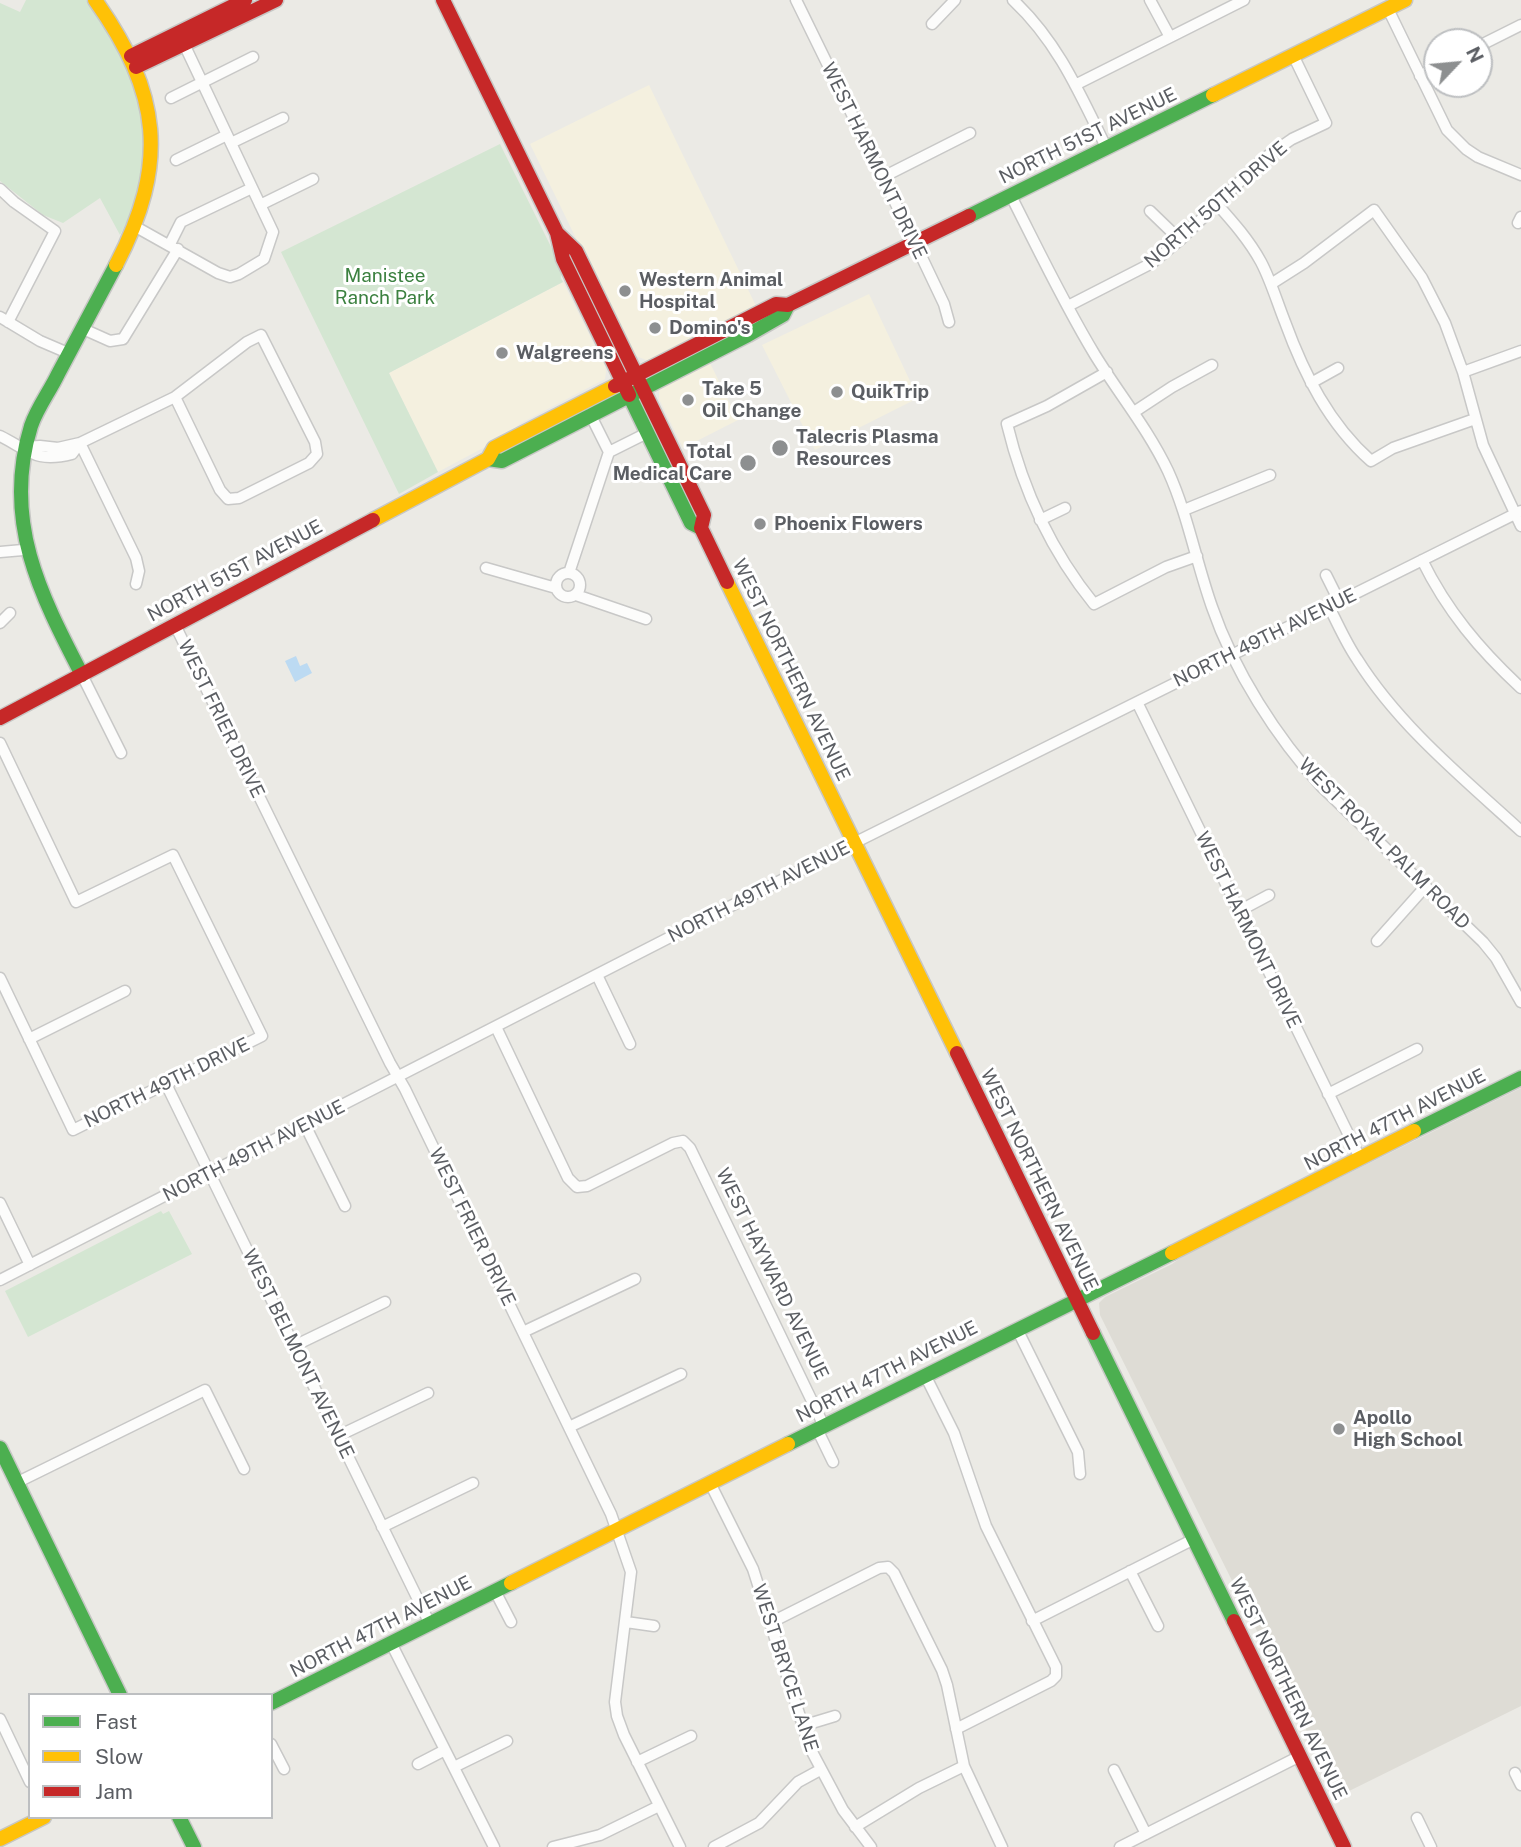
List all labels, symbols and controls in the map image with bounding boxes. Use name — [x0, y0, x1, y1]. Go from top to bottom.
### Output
north arrow — [1423, 28, 1493, 98]
text: N — [1462, 43, 1488, 66]
street label: WEST HARMONT DRIVE — [816, 59, 932, 263]
street label: NORTH 51ST AVENUE — [995, 83, 1181, 189]
street label: NORTH 50TH DRIVE — [1140, 137, 1292, 273]
park label: Manistee Ranch Park — [335, 265, 435, 309]
place label: Western Animal Hospital — [639, 269, 783, 313]
marker: Western Animal Hospital — [617, 283, 633, 299]
place label: Domino's — [669, 317, 751, 339]
marker: Domino's — [647, 320, 663, 336]
place label: Walgreens — [516, 342, 613, 364]
marker: Walgreens — [494, 345, 510, 361]
place label: Take 5 Oil Change — [702, 378, 801, 422]
place label: QuikTrip — [851, 381, 929, 403]
marker: QuikTrip — [829, 384, 845, 400]
marker: Take 5 Oil Change — [680, 392, 696, 408]
place label: Talecris Plasma Resources — [796, 426, 938, 470]
marker: Talecris Plasma Resources — [770, 438, 790, 458]
place label: Total Medical Care — [613, 441, 732, 485]
marker: Total Medical Care — [738, 453, 758, 473]
place label: Phoenix Flowers — [774, 513, 923, 535]
street label: NORTH 51ST AVENUE — [144, 515, 326, 627]
marker: Phoenix Flowers — [752, 516, 768, 532]
street label: WEST NORTHERN AVENUE — [727, 555, 855, 785]
street label: NORTH 49TH AVENUE — [1170, 584, 1360, 692]
street label: WEST FRIER DRIVE — [173, 636, 269, 802]
street label: WEST ROYAL PALM ROAD — [1294, 754, 1474, 934]
street label: WEST HARMONT DRIVE — [1190, 828, 1306, 1032]
street label: NORTH 49TH AVENUE — [664, 836, 854, 948]
street label: NORTH 49TH DRIVE — [80, 1033, 254, 1133]
street label: NORTH 47TH AVENUE — [1300, 1064, 1490, 1176]
street label: WEST NORTHERN AVENUE — [975, 1065, 1103, 1295]
street label: NORTH 49TH AVENUE — [159, 1095, 349, 1207]
street label: WEST FRIER DRIVE — [424, 1144, 520, 1310]
street label: WEST HAYWARD AVENUE — [711, 1165, 833, 1383]
street label: WEST BELMONT AVENUE — [237, 1245, 359, 1463]
street label: NORTH 47TH AVENUE — [792, 1316, 982, 1428]
place label: Apollo High School — [1353, 1407, 1463, 1451]
marker: Apollo High School — [1331, 1421, 1347, 1437]
street label: NORTH 47TH AVENUE — [286, 1571, 476, 1683]
street label: WEST NORTHERN AVENUE — [1224, 1574, 1352, 1804]
street label: WEST BRYCE LANE — [747, 1581, 823, 1755]
legend — [28, 1693, 273, 1819]
text: Fast — [95, 1709, 137, 1734]
text: Slow — [95, 1744, 143, 1769]
text: Jam — [95, 1779, 133, 1804]

